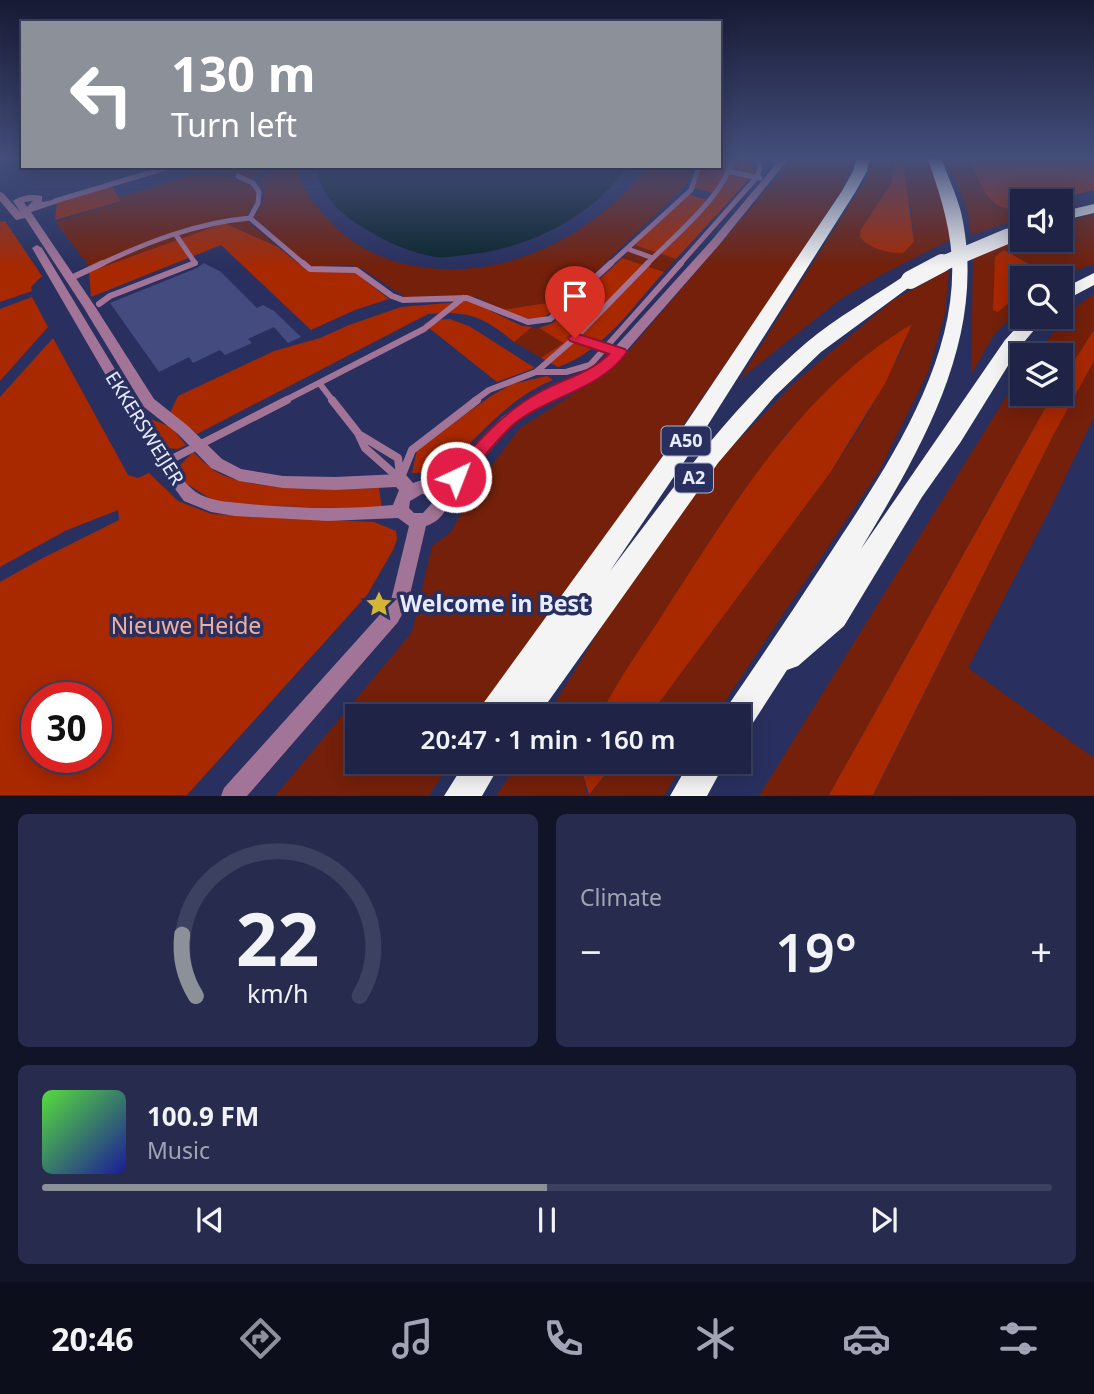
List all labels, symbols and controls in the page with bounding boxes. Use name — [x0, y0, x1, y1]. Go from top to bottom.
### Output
text: 130 m — [171, 40, 316, 106]
icon: left — [56, 49, 147, 140]
text: Turn left — [171, 103, 297, 146]
map controls — [1010, 189, 1073, 406]
button: sound — [1010, 189, 1073, 252]
pin — [545, 266, 605, 338]
button: search — [1010, 266, 1073, 329]
icon: arrive — [556, 277, 594, 315]
button: layers — [1010, 343, 1073, 406]
street label: EKKERSWEIJER — [100, 366, 190, 490]
road number: A50 — [662, 426, 710, 456]
position arrow — [419, 440, 493, 514]
road number: A2 — [675, 464, 713, 492]
place label: Welcome in Best — [400, 587, 589, 619]
place icon: Welcome in Best — [364, 589, 394, 619]
park label: Nieuwe Heide — [111, 609, 261, 641]
speed limit sign: 30 — [21, 682, 112, 773]
text: 20:47 · 1 min · 160 m — [421, 721, 675, 757]
text: Climate — [580, 881, 662, 913]
text: 22 — [236, 889, 320, 988]
text: 19° — [775, 916, 857, 987]
text: − — [580, 925, 602, 977]
text: + — [1030, 925, 1052, 977]
text: km/h — [247, 976, 309, 1010]
text: 100.9 FM — [147, 1098, 259, 1134]
text: Music — [147, 1134, 210, 1166]
icon: previous — [191, 1201, 229, 1239]
icon: pause — [528, 1201, 566, 1239]
icon: next — [865, 1201, 903, 1239]
icon: directions — [236, 1314, 285, 1363]
icon: music — [388, 1314, 437, 1363]
icon: phone — [539, 1314, 588, 1363]
icon: climate — [691, 1314, 740, 1363]
icon: car — [842, 1314, 891, 1363]
icon: filters — [994, 1314, 1043, 1363]
text: 20:46 — [51, 1317, 133, 1360]

